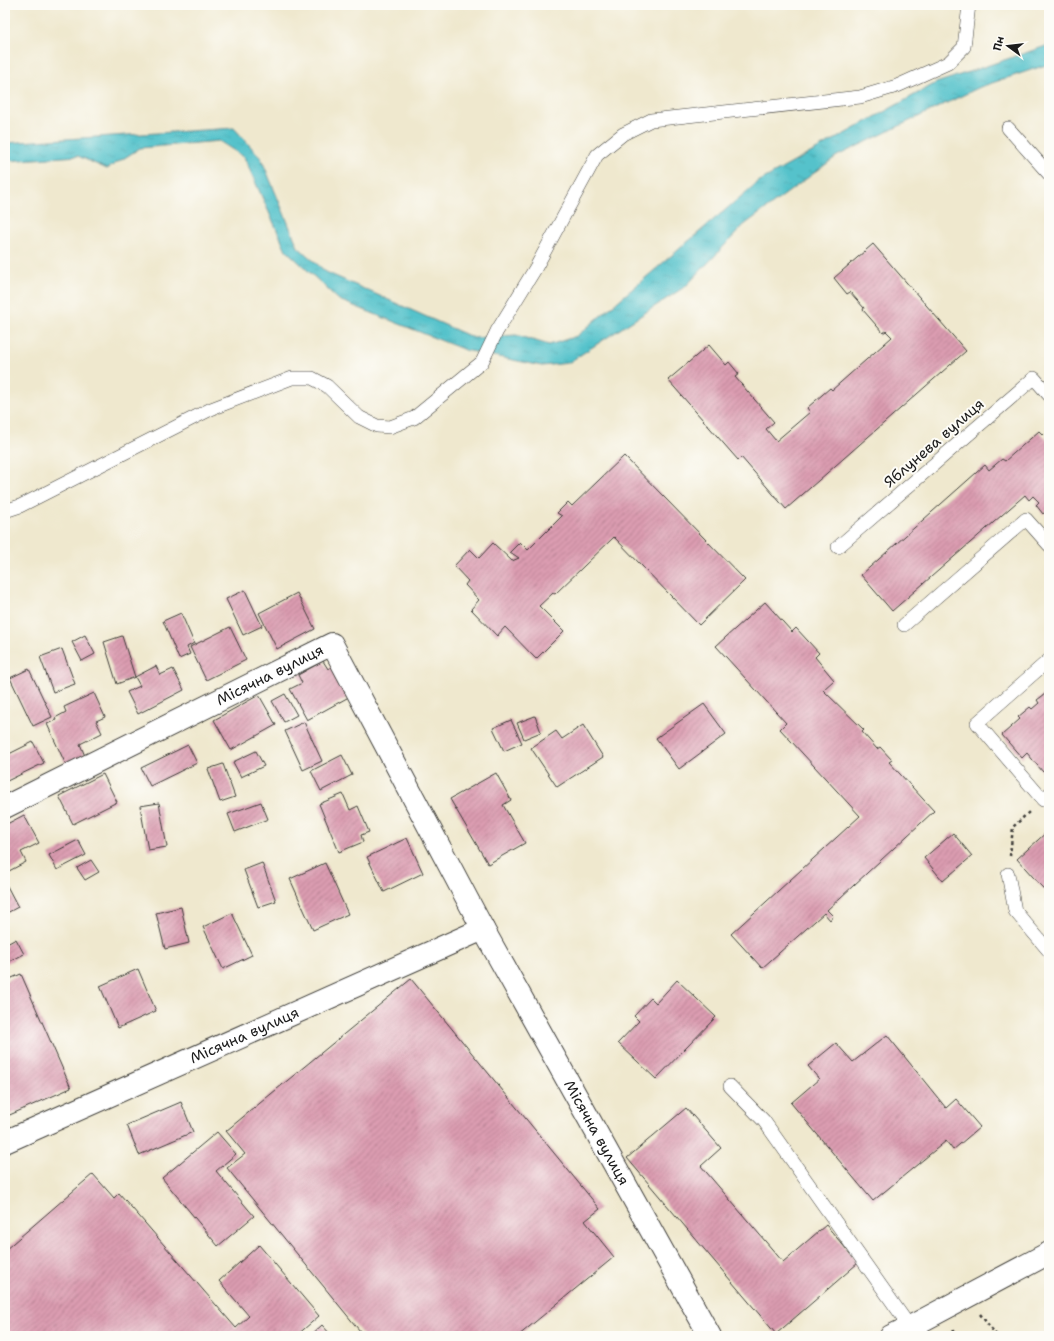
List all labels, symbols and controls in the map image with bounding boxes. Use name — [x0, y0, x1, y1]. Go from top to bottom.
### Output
north arrow — [988, 26, 1028, 66]
text: Пн — [990, 35, 1008, 53]
street label: Яблунева вулиця — [880, 394, 988, 492]
street label: Місячна вулиця — [213, 640, 327, 710]
street label: Місячна вулиця — [187, 1002, 302, 1068]
street label: Місячна вулиця — [559, 1076, 634, 1189]

